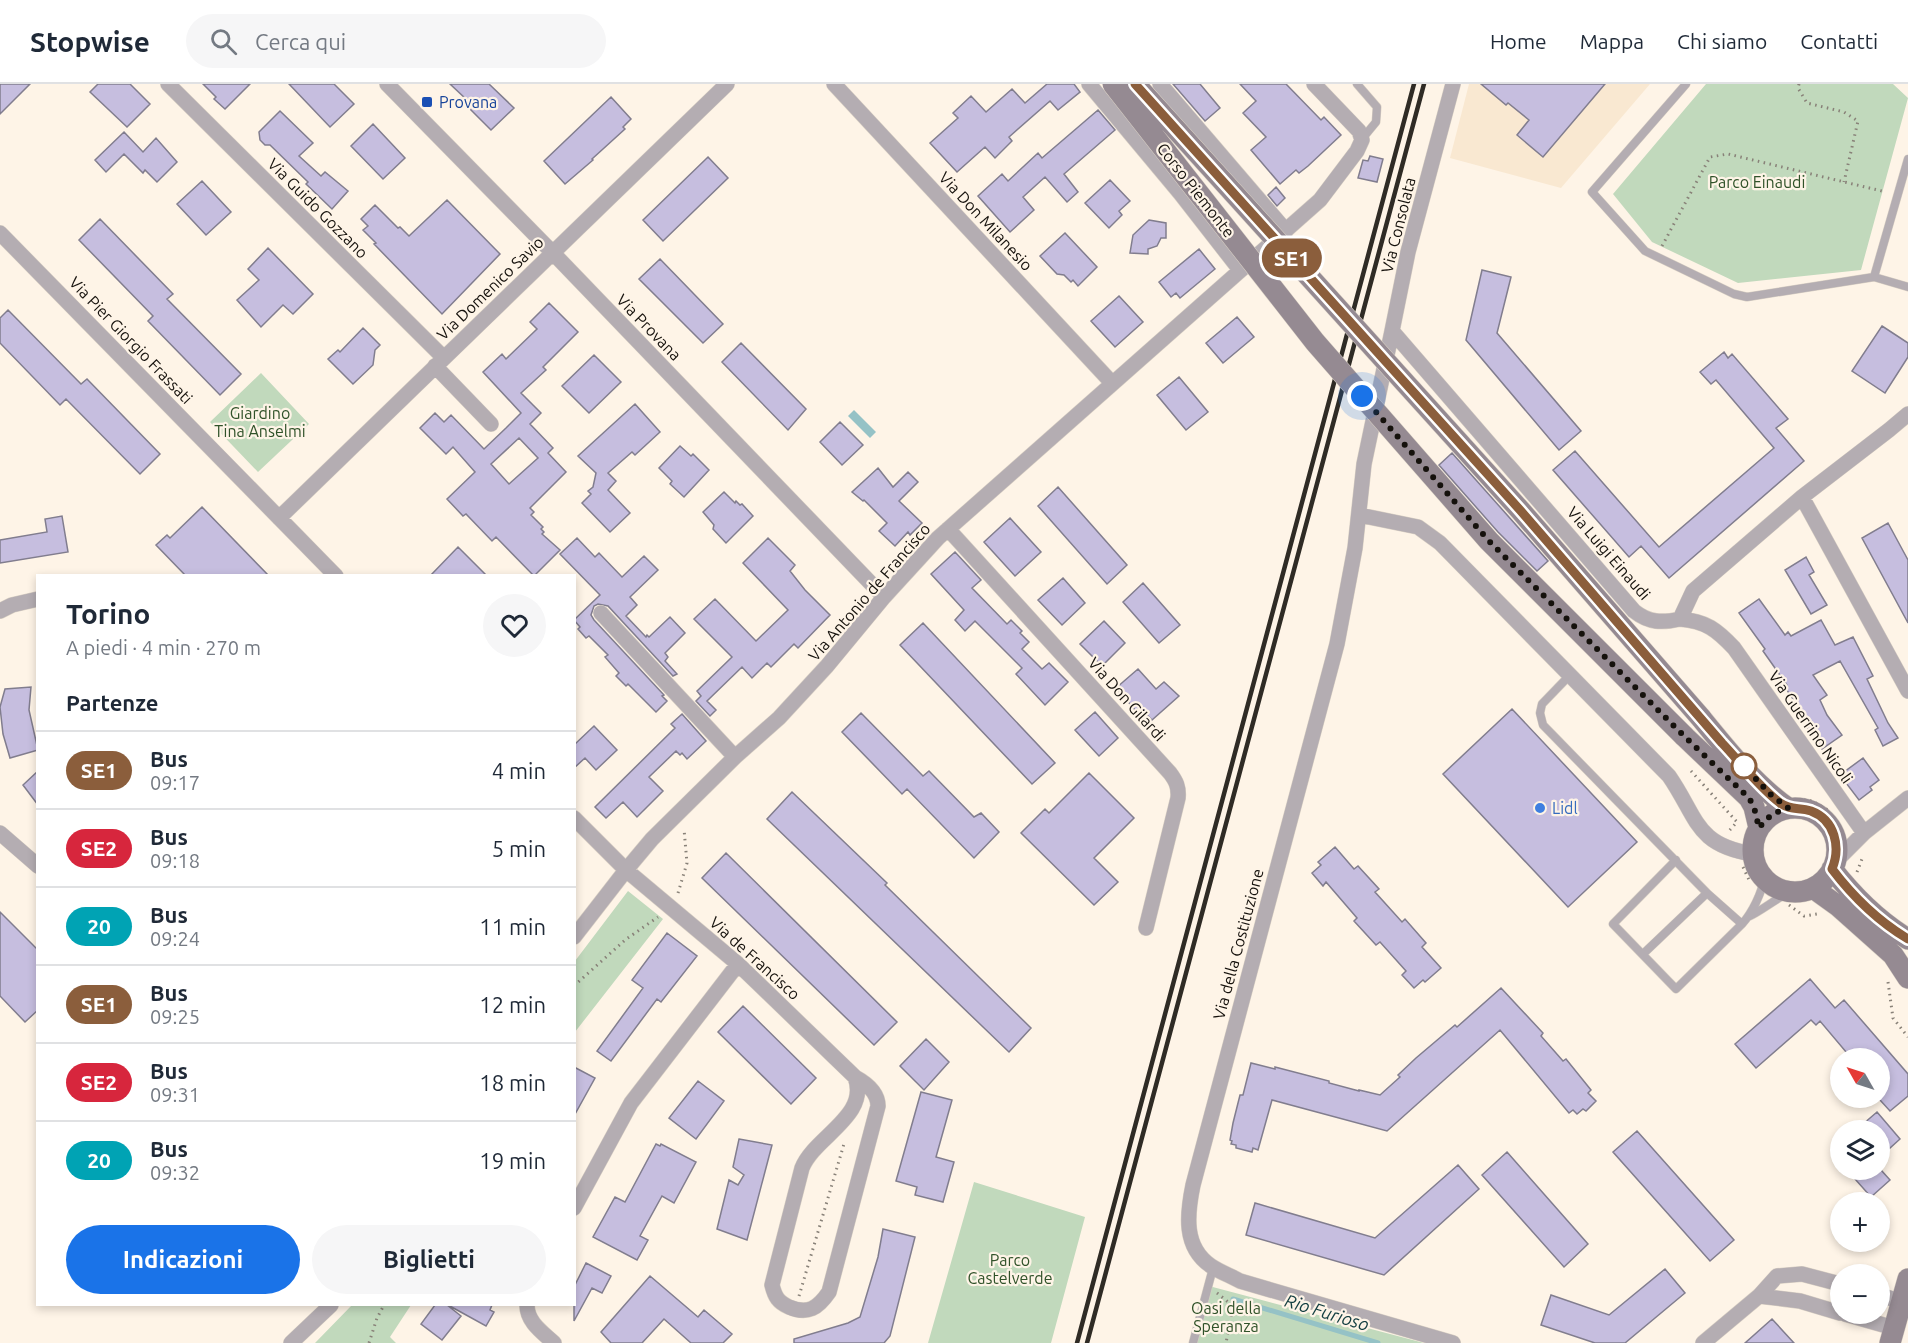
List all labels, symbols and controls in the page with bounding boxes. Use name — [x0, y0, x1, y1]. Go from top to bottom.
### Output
search box — [186, 14, 606, 68]
icon: search — [207, 25, 240, 58]
text: Stopwise — [30, 26, 150, 57]
text: Cerca qui — [255, 29, 346, 54]
text: Home — [1490, 29, 1547, 53]
text: Mappa — [1580, 29, 1644, 53]
text: Chi siamo — [1677, 29, 1767, 53]
text: Contatti — [1800, 29, 1878, 53]
place label: Provana — [439, 93, 497, 111]
marker: Provana — [420, 95, 434, 109]
street label: Corso Piemonte — [1154, 139, 1238, 241]
street label: Via Guido Gozzano — [264, 154, 372, 262]
street label: Via Don Milanesio — [936, 168, 1036, 274]
park label: Parco Einaudi — [1709, 173, 1805, 191]
street label: Via Consolata — [1377, 175, 1419, 275]
street label: Via Domenico Savio — [433, 233, 547, 343]
line badge: SE1 — [1258, 238, 1326, 278]
text: SE1 — [1274, 246, 1310, 270]
street label: Via Pier Giorgio Frassati — [66, 273, 196, 407]
street label: Via Provana — [613, 290, 685, 364]
your location — [1347, 381, 1377, 411]
park label: Giardino Tina Anselmi — [214, 404, 306, 440]
street label: Via Luigi Einaudi — [1564, 503, 1654, 603]
street label: Via Antonio de Francisco — [804, 520, 934, 664]
button: heart — [483, 594, 546, 657]
text: Torino — [66, 598, 150, 629]
text: A piedi · 4 min · 270 m — [66, 636, 261, 659]
street label: Via Don Gilardi — [1085, 654, 1169, 744]
street label: Via Guerrino Nicoli — [1765, 667, 1857, 787]
text: Partenze — [66, 690, 158, 715]
text: Bus — [150, 746, 188, 771]
unlabelled marker — [1731, 753, 1757, 779]
text: SE1 — [81, 758, 117, 782]
text: 4 min — [492, 758, 546, 783]
text: 09:17 — [150, 771, 200, 794]
place label: Lidl — [1552, 799, 1578, 817]
marker: Lidl — [1533, 801, 1547, 815]
text: Bus — [150, 824, 188, 849]
text: SE2 — [81, 836, 117, 860]
text: 5 min — [492, 836, 546, 861]
text: 09:18 — [150, 849, 200, 872]
street label: Via della Costituzione — [1209, 867, 1267, 1021]
text: Bus — [150, 902, 188, 927]
street label: Via de Francisco — [706, 913, 804, 1003]
text: 20 — [87, 914, 111, 938]
text: 11 min — [479, 914, 546, 939]
text: 09:24 — [150, 927, 200, 950]
text: Bus — [150, 980, 188, 1005]
text: SE1 — [81, 992, 117, 1016]
text: 12 min — [479, 992, 546, 1017]
text: 09:25 — [150, 1005, 200, 1028]
north arrow — [1830, 1048, 1890, 1108]
map controls — [1830, 1048, 1890, 1324]
text: Bus — [150, 1058, 188, 1083]
text: SE2 — [81, 1070, 117, 1094]
text: 18 min — [479, 1070, 546, 1095]
text: 09:31 — [150, 1083, 200, 1106]
button: layers — [1830, 1120, 1890, 1180]
text: Bus — [150, 1136, 188, 1161]
text: 20 — [87, 1148, 111, 1172]
text: 19 min — [479, 1148, 546, 1173]
text: 09:32 — [150, 1161, 200, 1184]
button: + — [1830, 1192, 1890, 1252]
button: Indicazioni — [66, 1225, 300, 1294]
button: Biglietti — [312, 1225, 546, 1294]
park label: Parco Castelverde — [967, 1251, 1053, 1287]
button: − — [1830, 1264, 1890, 1324]
water label: Rio Furioso — [1283, 1290, 1372, 1334]
park label: Oasi della Speranza — [1191, 1299, 1261, 1335]

